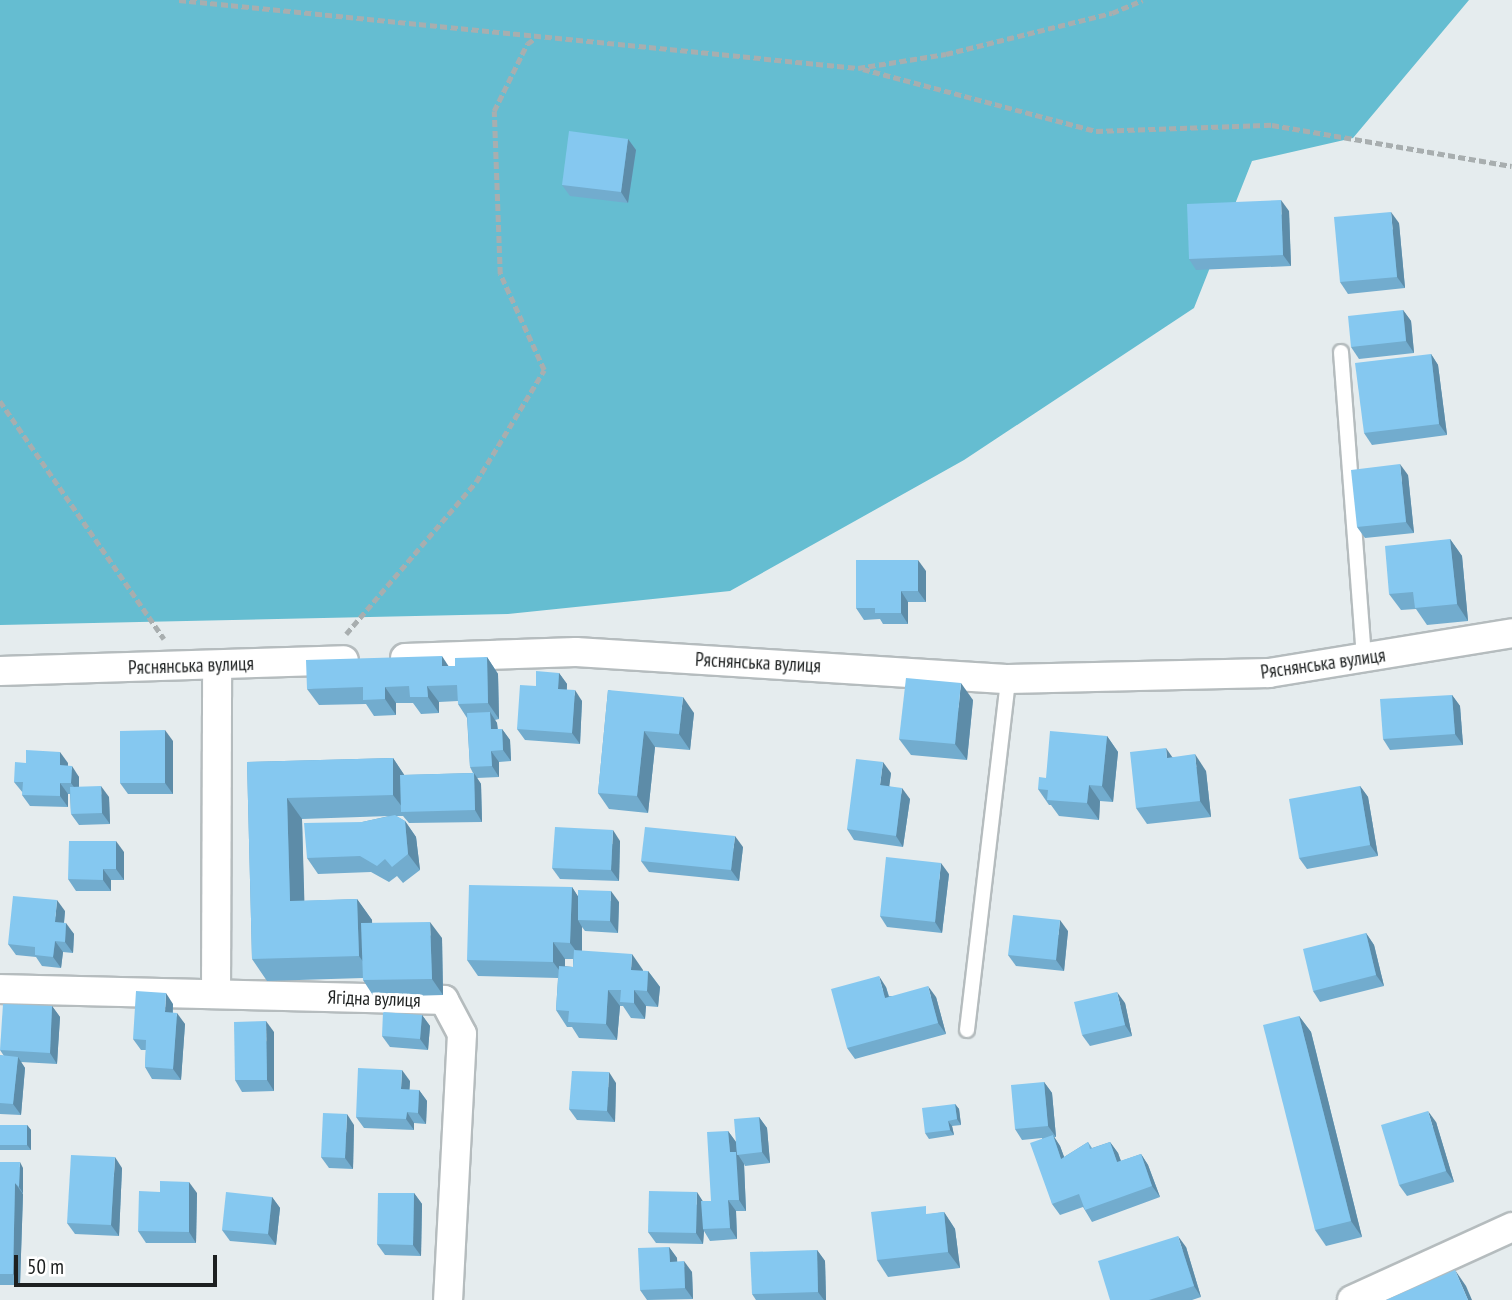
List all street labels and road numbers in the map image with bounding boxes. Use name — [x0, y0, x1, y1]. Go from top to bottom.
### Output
street label: Ряснянська вулиця — [1259, 644, 1387, 684]
street label: Ряснянська вулиця — [695, 648, 821, 678]
street label: Ряснянська вулиця — [128, 652, 254, 680]
street label: Ягідна вулиця — [327, 986, 421, 1012]

